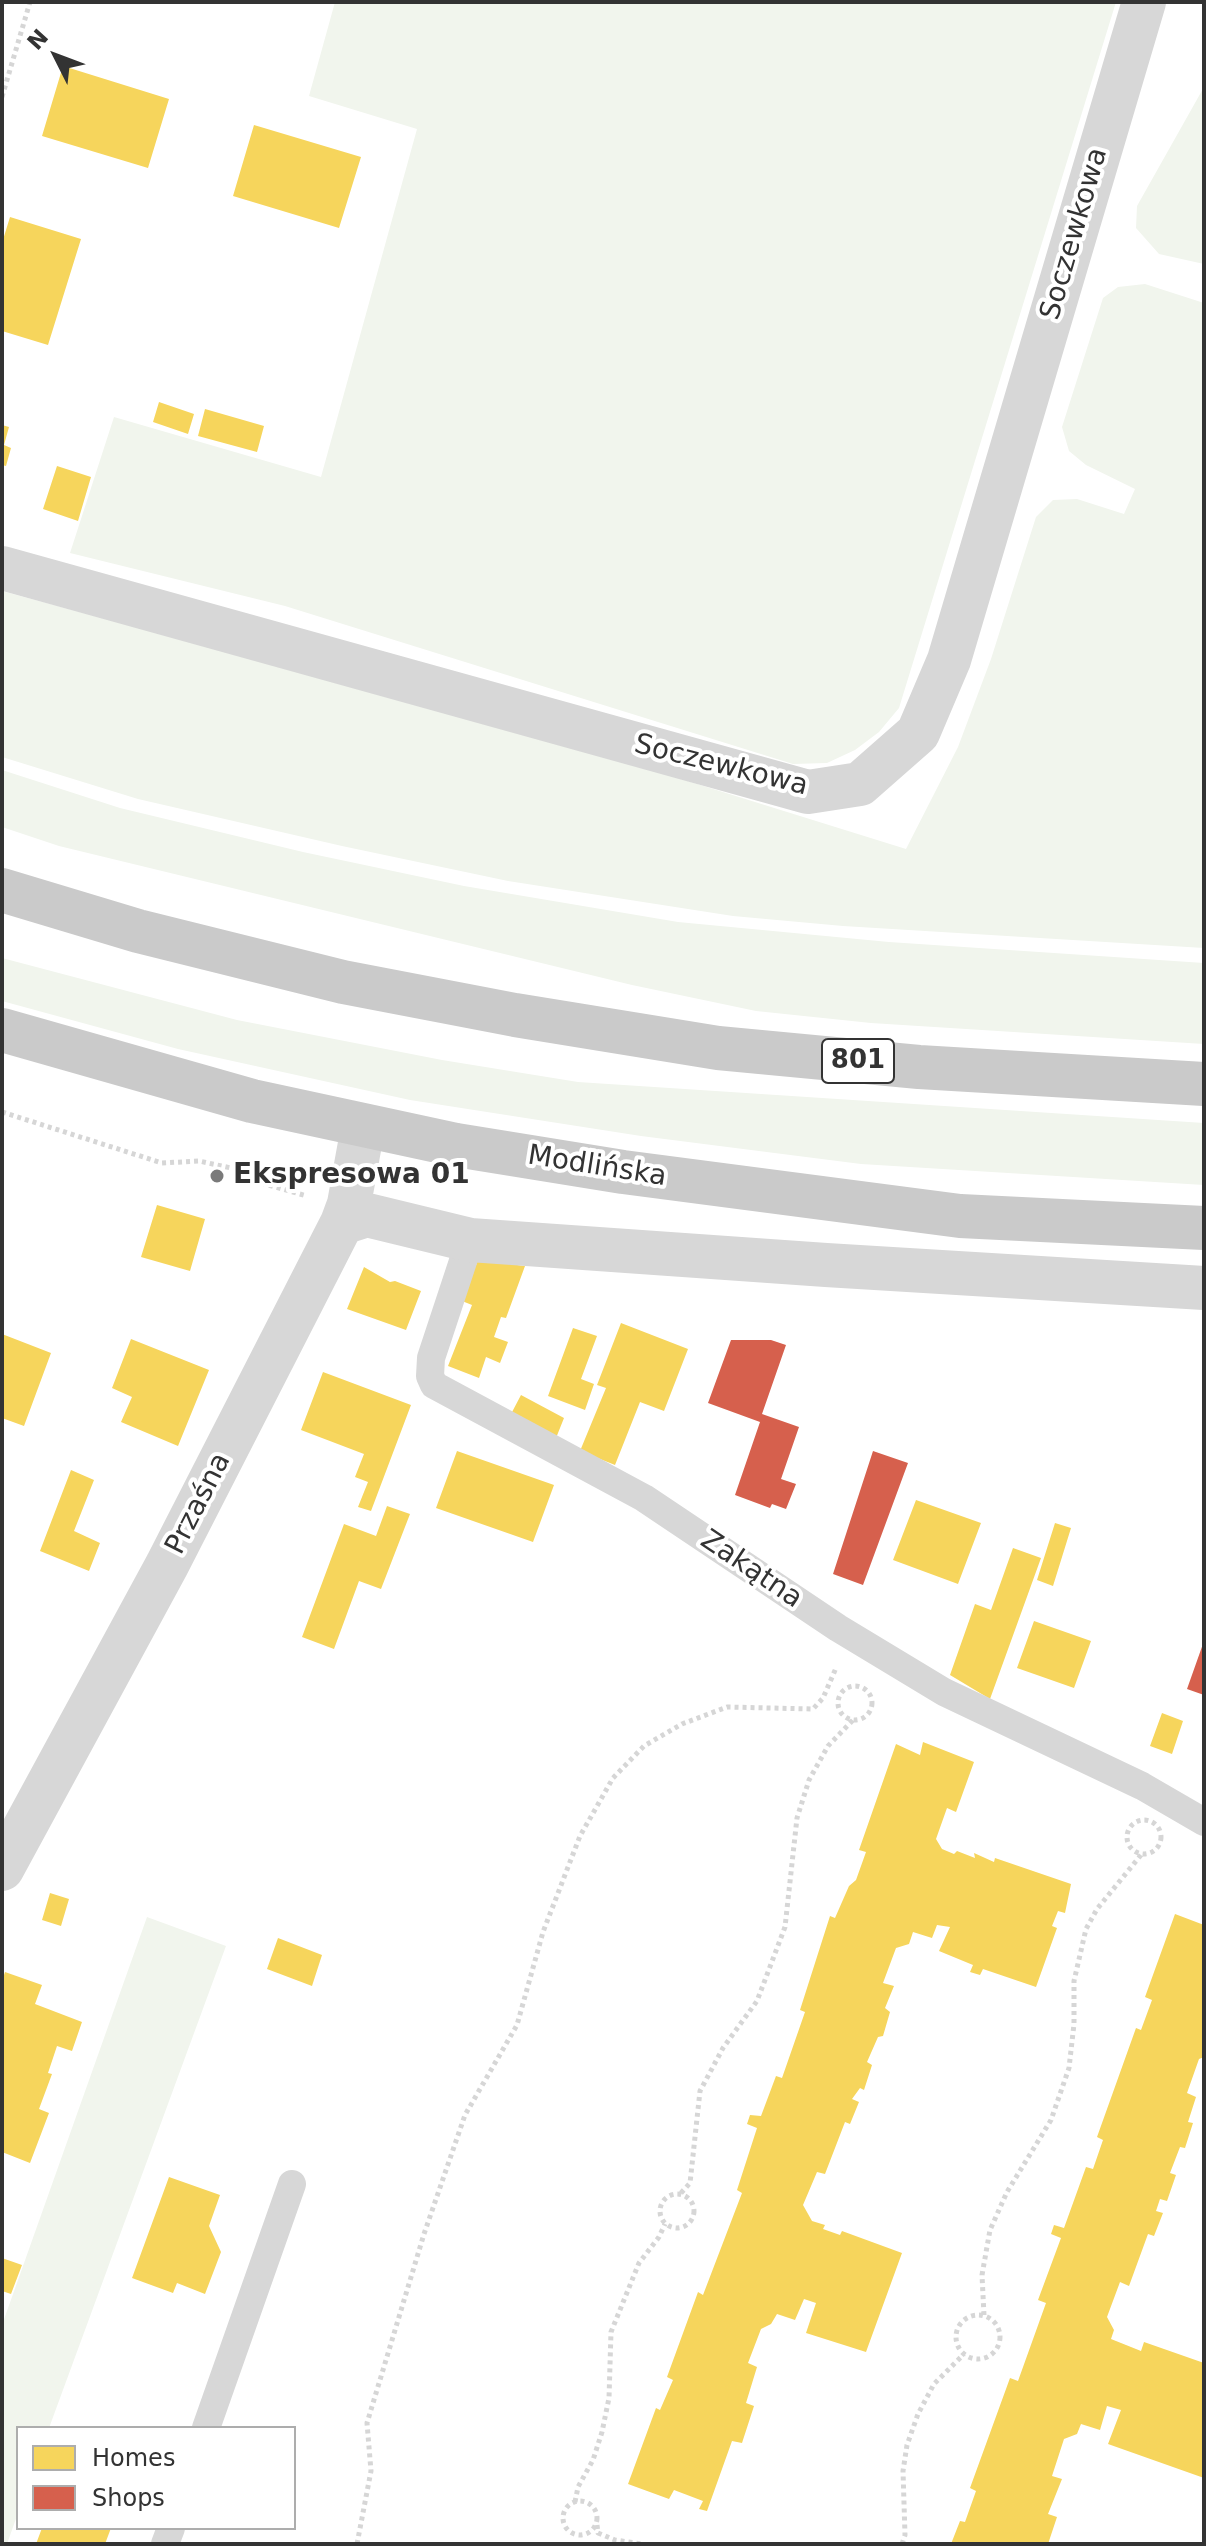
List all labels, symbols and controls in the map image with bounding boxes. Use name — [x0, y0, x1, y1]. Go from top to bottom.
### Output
north arrow — [16, 16, 96, 96]
text: N — [22, 24, 53, 55]
street label: Soczewkowa — [1034, 144, 1116, 324]
street label: Soczewkowa — [631, 728, 811, 804]
road number: 801 — [822, 1039, 894, 1083]
street label: Modlińska — [525, 1139, 669, 1195]
place label: Ekspresowa 01 — [233, 1159, 470, 1193]
marker: Ekspresowa 01 — [208, 1167, 226, 1185]
street label: Przaśna — [159, 1448, 239, 1560]
street label: Zakątna — [694, 1524, 808, 1616]
legend — [16, 2426, 296, 2530]
text: Homes — [92, 2444, 175, 2472]
text: Shops — [92, 2484, 165, 2512]

